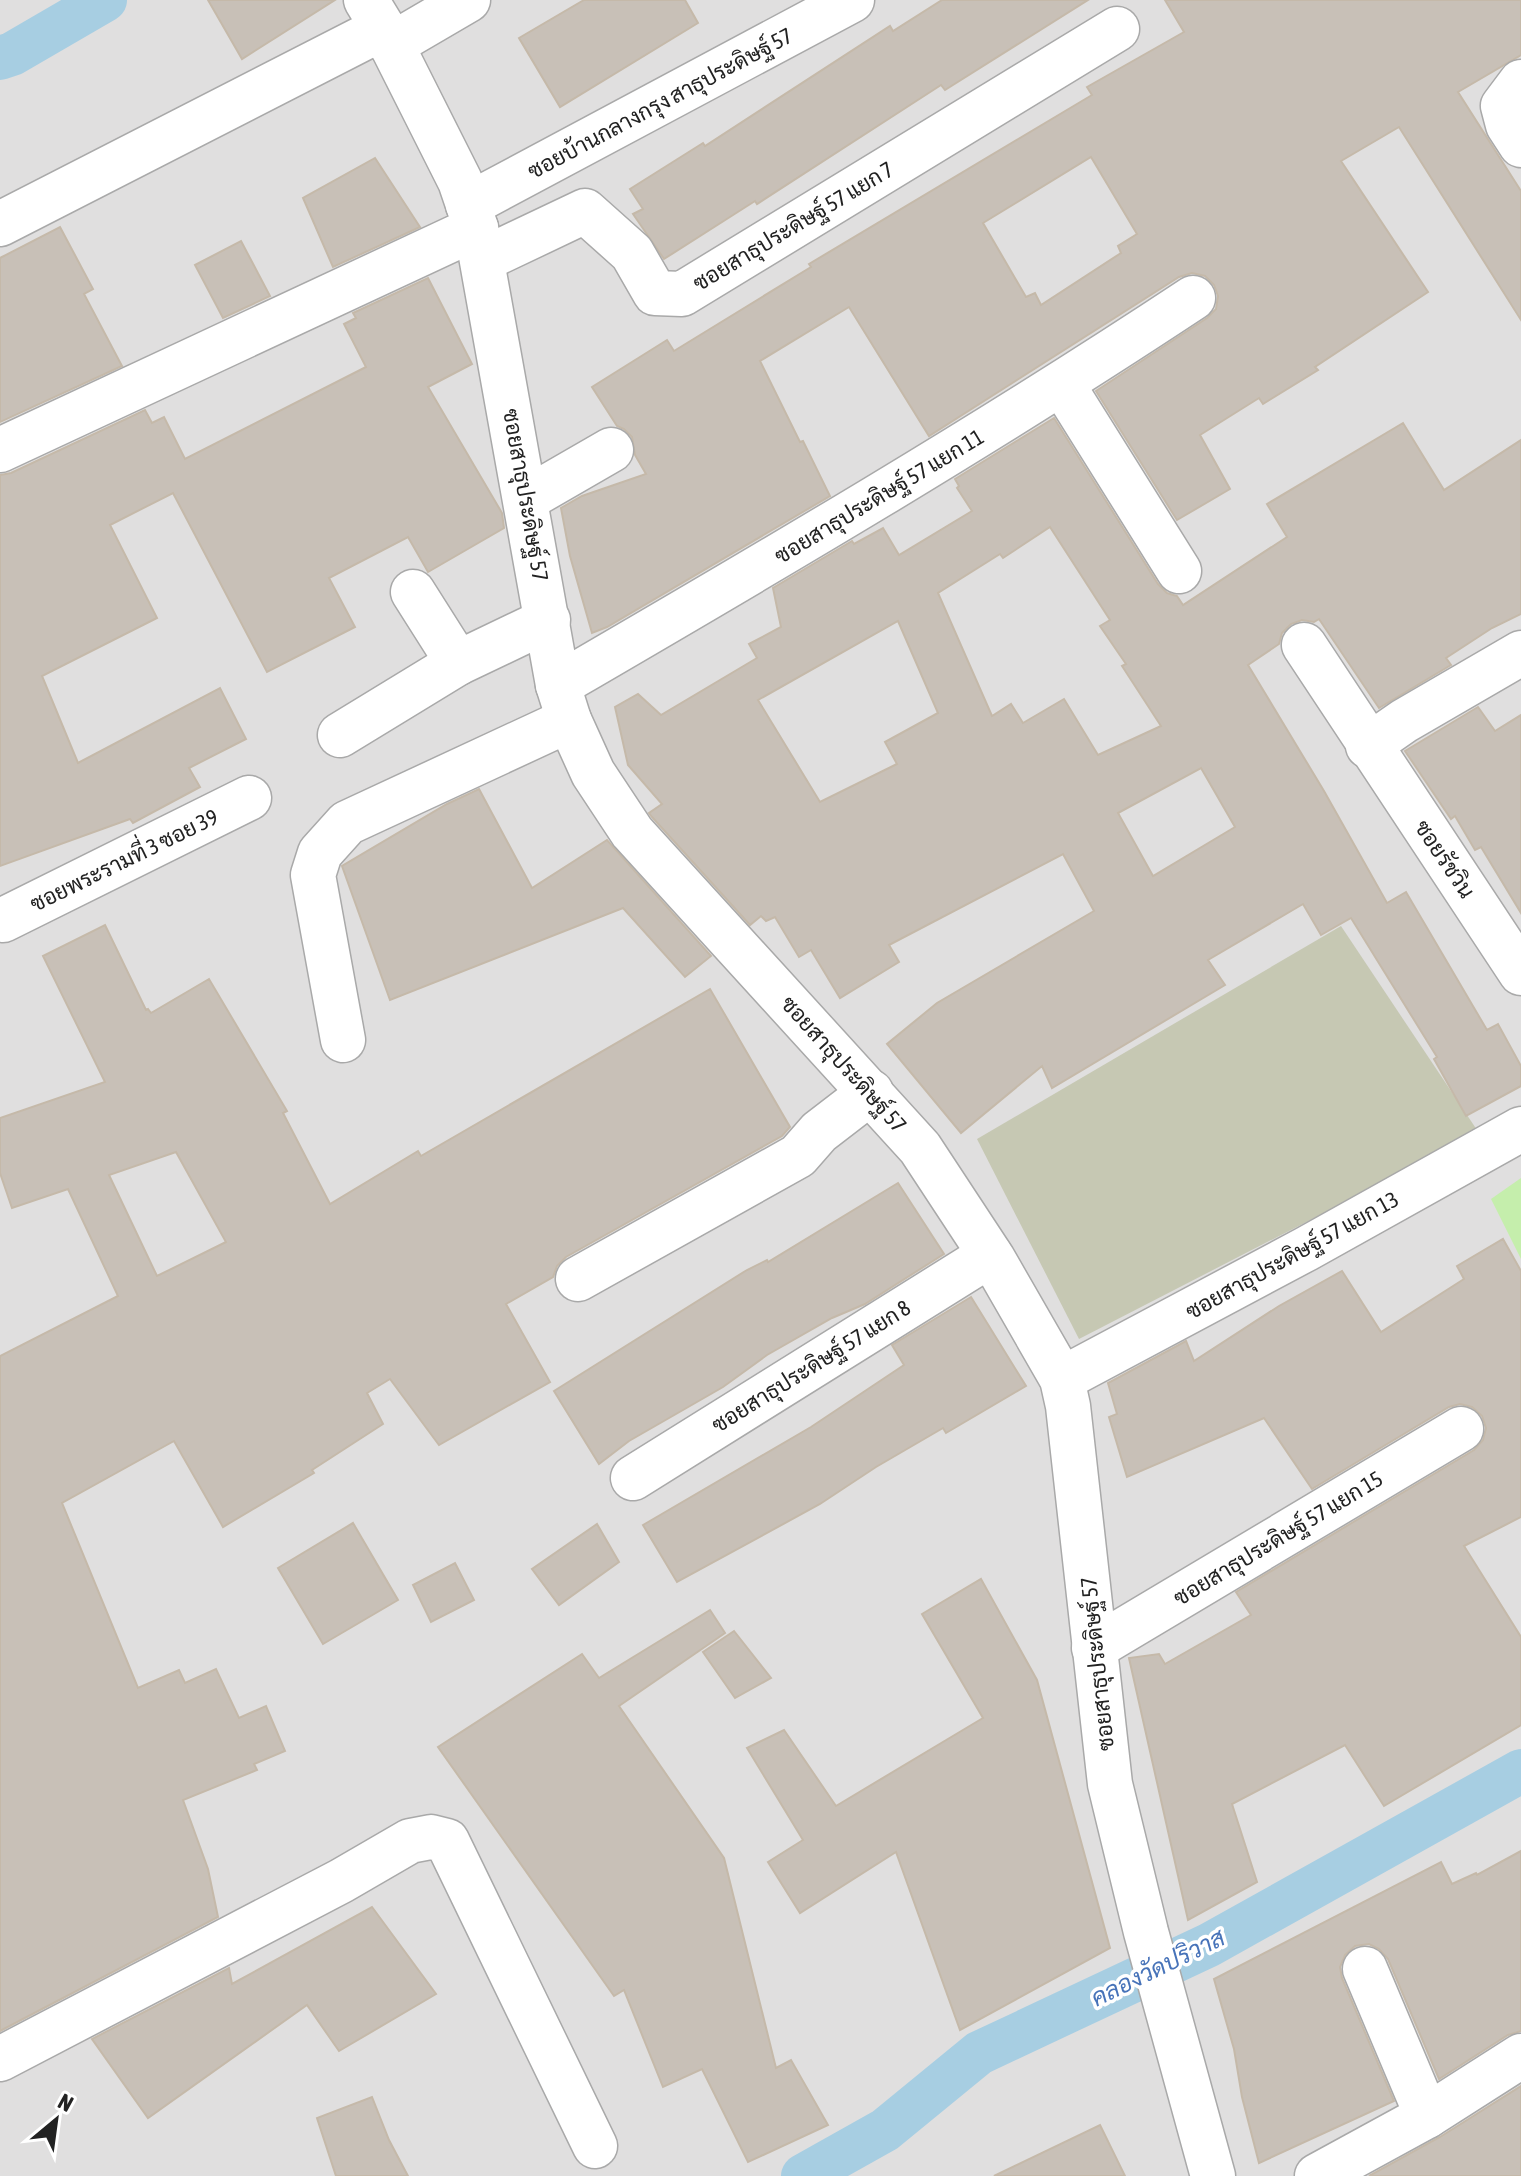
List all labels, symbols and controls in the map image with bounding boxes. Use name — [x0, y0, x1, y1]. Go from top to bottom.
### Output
street label: ซอยบ้านกลางกรุง สาธุประดิษฐ์ 57 — [523, 21, 798, 187]
street label: ซอยสาธุประดิษฐ์ 57 แยก 7 — [688, 155, 899, 299]
street label: ซอยสาธุประดิษฐ์ 57 — [495, 407, 555, 584]
street label: ซอยสาธุประดิษฐ์ 57 แยก 11 — [769, 422, 990, 571]
street label: ซอยพระรามที่ 3 ซอย 39 — [23, 798, 222, 917]
street label: ซอยรัชวิน — [1410, 815, 1480, 903]
street label: ซอยสาธุประดิษฐ์ 57 — [774, 990, 913, 1140]
street label: ซอยสาธุประดิษฐ์ 57 แยก 13 — [1181, 1185, 1404, 1327]
street label: ซอยสาธุประดิษฐ์ 57 แยก 8 — [706, 1293, 917, 1440]
street label: ซอยสาธุประดิษฐ์ 57 แยก 15 — [1168, 1464, 1389, 1613]
street label: ซอยสาธุประดิษฐ์ 57 — [1074, 1575, 1122, 1752]
water label: คลองวัดปริวาส — [1087, 1923, 1230, 2011]
north arrow — [16, 2080, 96, 2160]
text: N — [54, 2088, 78, 2117]

